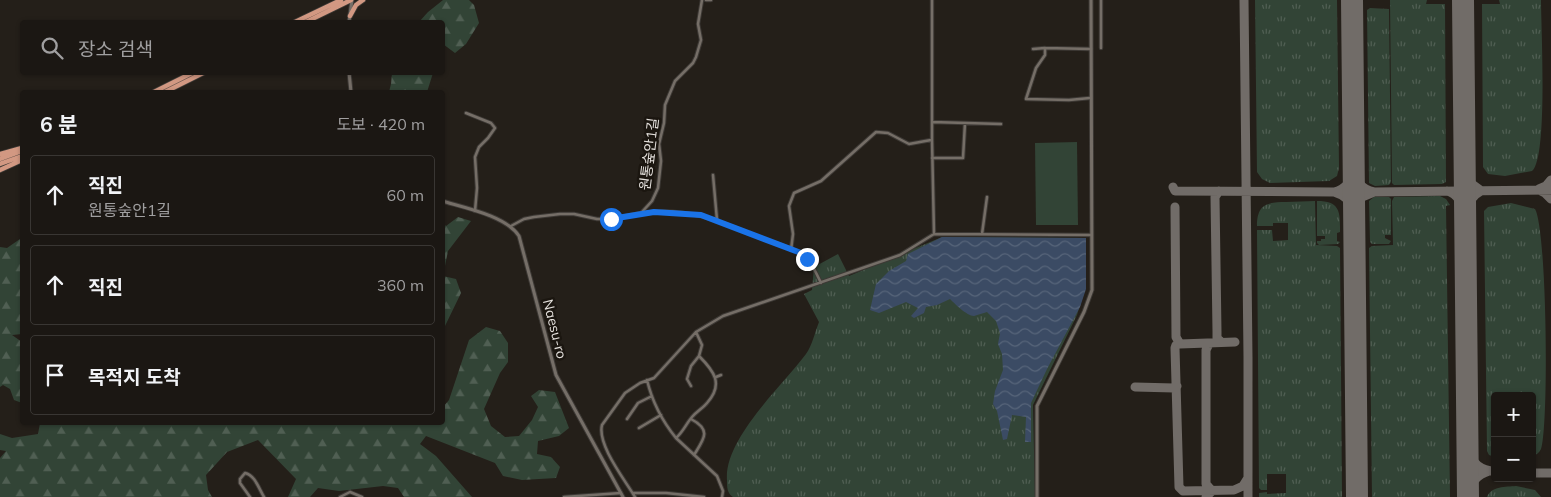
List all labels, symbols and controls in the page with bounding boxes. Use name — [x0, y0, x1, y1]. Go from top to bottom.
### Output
search box — [20, 20, 445, 75]
icon: search — [38, 34, 66, 62]
text: 장소 검색 — [78, 37, 153, 61]
text: 6 분 — [40, 111, 78, 137]
text: 도보 · 420 m — [336, 114, 425, 134]
street label: 원통숲안1길 — [636, 117, 662, 191]
text: 직진 — [88, 173, 123, 197]
icon: ahead — [41, 181, 69, 209]
text: 60 m — [387, 185, 424, 205]
text: 원통숲안1길 — [88, 200, 171, 220]
route start — [600, 208, 623, 231]
route end — [796, 248, 819, 271]
icon: ahead — [41, 271, 69, 299]
text: 직진 — [88, 275, 123, 299]
text: 360 m — [377, 275, 424, 295]
street label: Naesu-ro — [539, 297, 571, 361]
icon: arrive — [41, 361, 69, 389]
text: 목적지 도착 — [88, 365, 181, 389]
map controls — [1491, 392, 1536, 482]
button: + — [1491, 392, 1536, 437]
button: − — [1491, 437, 1536, 482]

